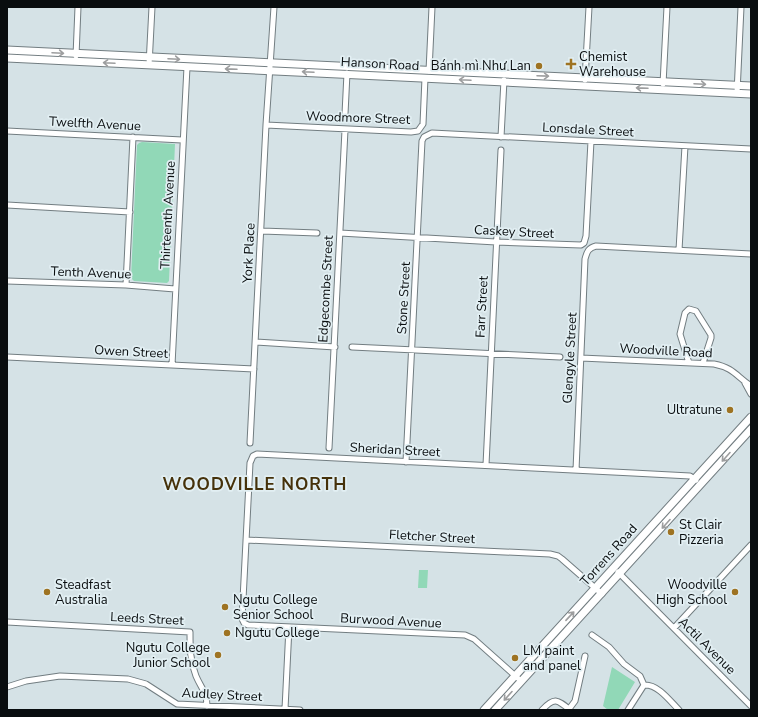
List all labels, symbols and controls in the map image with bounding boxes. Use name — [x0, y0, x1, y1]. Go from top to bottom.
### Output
place label: Chemist Warehouse — [579, 48, 646, 81]
one-way arrow — [51, 49, 64, 57]
street label: Hanson Road — [340, 53, 420, 75]
one-way arrow — [167, 55, 180, 62]
place label: Bánh mì Như Lan — [431, 57, 531, 75]
one-way arrow — [103, 59, 116, 66]
marker: Chemist Warehouse — [566, 59, 576, 69]
marker: Bánh mì Như Lan — [534, 61, 544, 71]
one-way arrow — [225, 65, 238, 73]
one-way arrow — [302, 69, 315, 76]
one-way arrow — [536, 72, 549, 80]
one-way arrow — [459, 76, 472, 83]
one-way arrow — [693, 80, 706, 88]
one-way arrow — [636, 85, 649, 92]
street label: Woodmore Street — [306, 107, 411, 129]
street label: Twelfth Avenue — [49, 113, 142, 135]
street label: Lonsdale Street — [542, 119, 635, 141]
street label: Thirteenth Avenue — [156, 160, 180, 270]
street label: Caskey Street — [473, 221, 555, 243]
street label: York Place — [238, 222, 260, 285]
street label: Edgecombe Street — [314, 235, 338, 343]
street label: Stone Street — [393, 261, 415, 335]
street label: Tenth Avenue — [50, 263, 132, 283]
street label: Farr Street — [471, 275, 493, 338]
street label: Glengyle Street — [559, 311, 581, 404]
street label: Woodville Road — [619, 340, 713, 362]
street label: Owen Street — [94, 341, 169, 363]
place label: Ultratune — [667, 401, 722, 419]
marker: Ultratune — [725, 405, 735, 415]
street label: Sheridan Street — [349, 439, 441, 461]
one-way arrow — [722, 452, 731, 462]
district label: WOODVILLE NORTH — [163, 473, 347, 496]
place label: St Clair Pizzeria — [679, 516, 724, 549]
one-way arrow — [661, 518, 670, 529]
street label: Torrens Road — [576, 520, 642, 590]
street label: Fletcher Street — [389, 526, 476, 548]
marker: St Clair Pizzeria — [666, 527, 676, 537]
place label: Steadfast Australia — [55, 576, 111, 609]
place label: Woodville High School — [656, 576, 727, 609]
marker: Steadfast Australia — [42, 587, 52, 597]
marker: Woodville High School — [730, 587, 740, 597]
place label: Ngutu College Senior School — [233, 591, 317, 624]
marker: Ngutu College Senior School — [220, 602, 230, 612]
street label: Leeds Street — [110, 608, 185, 630]
street label: Burwood Avenue — [340, 609, 442, 633]
one-way arrow — [565, 611, 575, 621]
street label: Actil Avenue — [674, 613, 740, 679]
place label: Ngutu College — [235, 624, 319, 642]
marker: Ngutu College — [222, 628, 232, 638]
place label: Ngutu College Junior School — [126, 639, 210, 672]
place label: LM paint and panel — [523, 642, 581, 675]
marker: Ngutu College Junior School — [213, 650, 223, 660]
marker: LM paint and panel — [510, 653, 520, 663]
street label: Audley Street — [181, 684, 263, 706]
one-way arrow — [504, 690, 513, 701]

